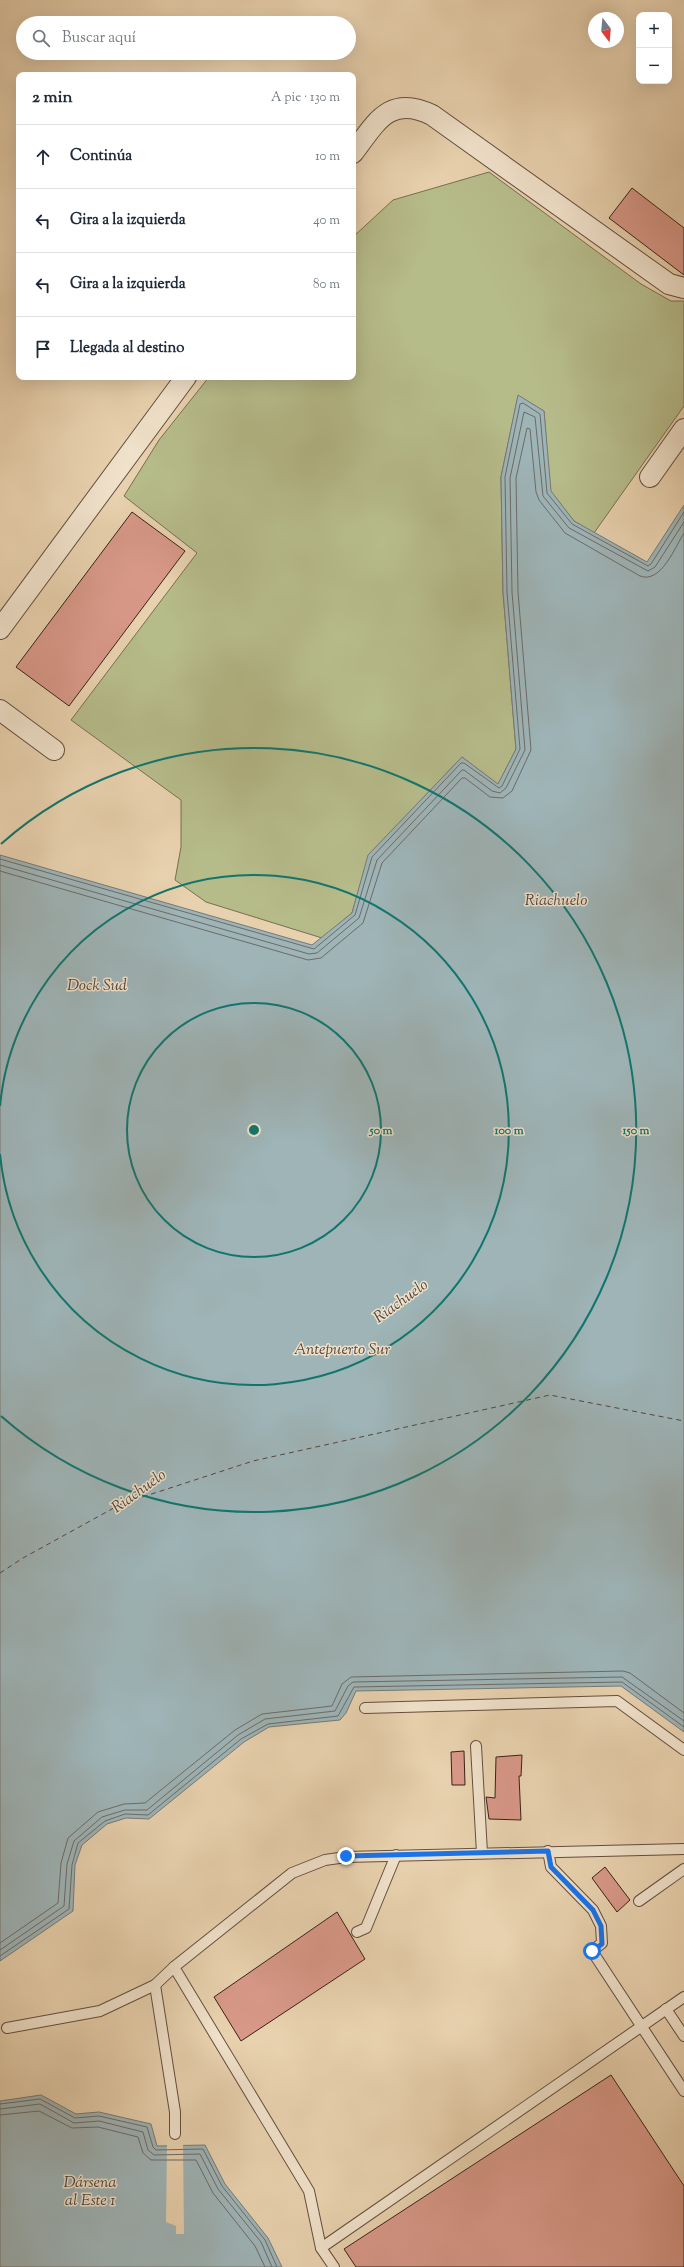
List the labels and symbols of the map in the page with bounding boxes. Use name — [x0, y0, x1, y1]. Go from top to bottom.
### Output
north arrow — [588, 12, 624, 48]
water label: Riachuelo — [525, 890, 587, 913]
water label: Dock Sud — [67, 975, 127, 998]
text: 50 m — [369, 1122, 393, 1140]
text: 100 m — [493, 1122, 524, 1140]
text: 150 m — [621, 1122, 650, 1140]
centre of rings — [247, 1123, 261, 1137]
water label: Riachuelo — [369, 1274, 434, 1330]
water label: Antepuerto Sur — [294, 1339, 390, 1362]
water label: Riachuelo — [107, 1464, 172, 1520]
route end — [337, 1847, 355, 1865]
route start — [583, 1942, 601, 1960]
water label: Dársena al Este 1 — [63, 2172, 117, 2213]

